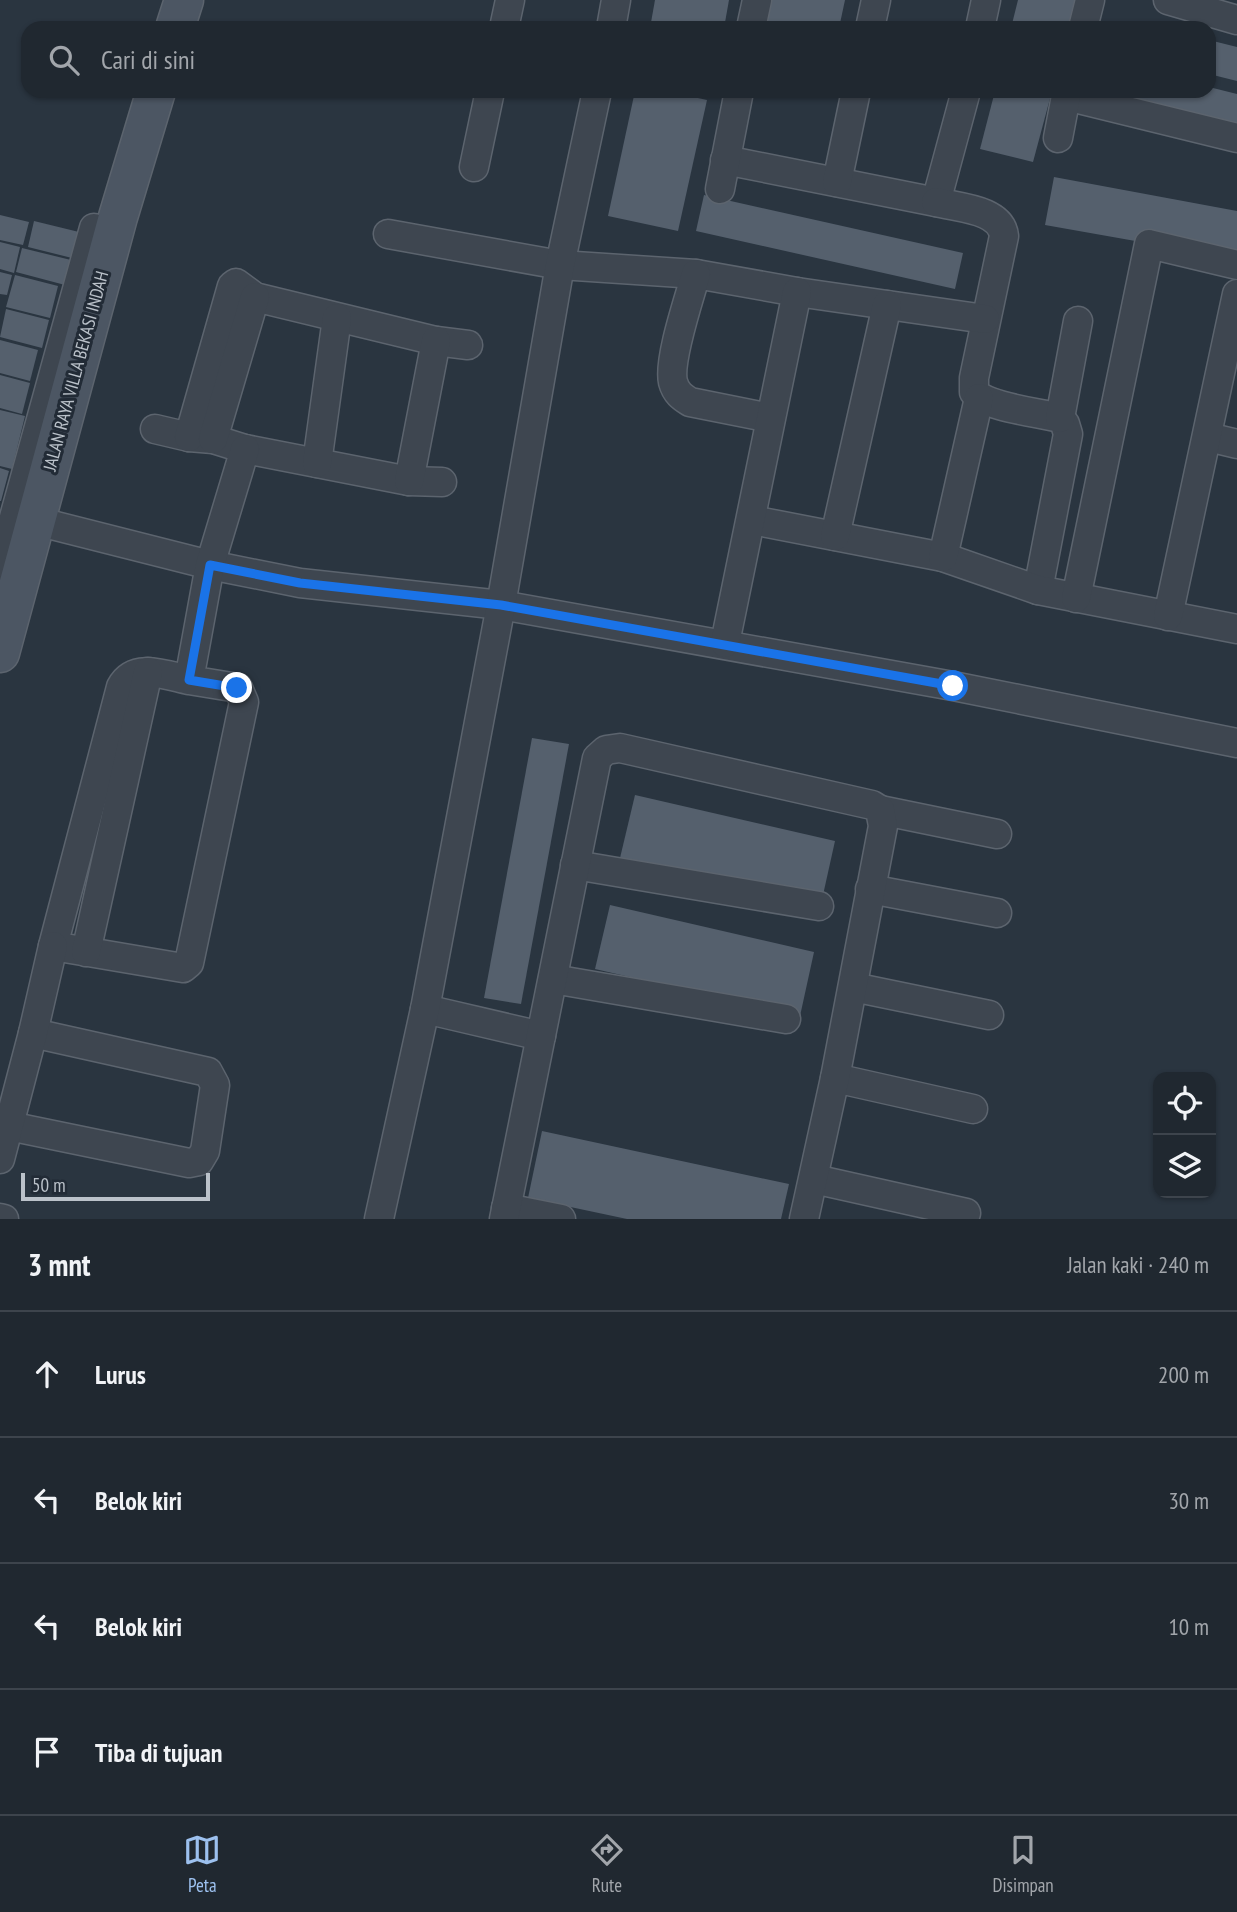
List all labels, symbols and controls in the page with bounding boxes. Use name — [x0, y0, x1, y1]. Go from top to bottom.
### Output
search box — [21, 21, 1216, 98]
icon: search — [45, 41, 83, 79]
text: Cari di sini — [101, 43, 195, 76]
street label: JALAN RAYA VILLA BEKASI INDAH — [38, 268, 113, 474]
route start — [937, 670, 968, 701]
route end — [221, 672, 252, 703]
map controls — [1153, 1072, 1216, 1198]
button: locate — [1153, 1072, 1216, 1135]
button: layers — [1153, 1135, 1216, 1198]
scale bar — [21, 1170, 210, 1202]
text: 50 m — [32, 1173, 66, 1197]
text: 3 mnt — [28, 1245, 91, 1284]
text: Jalan kaki · 240 m — [1067, 1250, 1209, 1279]
icon: ahead — [28, 1355, 66, 1393]
text: Lurus — [95, 1358, 146, 1391]
text: 200 m — [1158, 1360, 1209, 1389]
icon: left — [28, 1481, 66, 1519]
text: Belok kiri — [95, 1484, 182, 1517]
text: 30 m — [1168, 1486, 1209, 1515]
icon: left — [28, 1607, 66, 1645]
text: Belok kiri — [95, 1610, 182, 1643]
text: 10 m — [1168, 1612, 1209, 1641]
icon: arrive — [28, 1733, 66, 1771]
text: Tiba di tujuan — [95, 1736, 223, 1769]
tab: Peta — [183, 1831, 221, 1897]
tab: Rute — [588, 1831, 626, 1897]
tab: Disimpan — [992, 1831, 1054, 1897]

